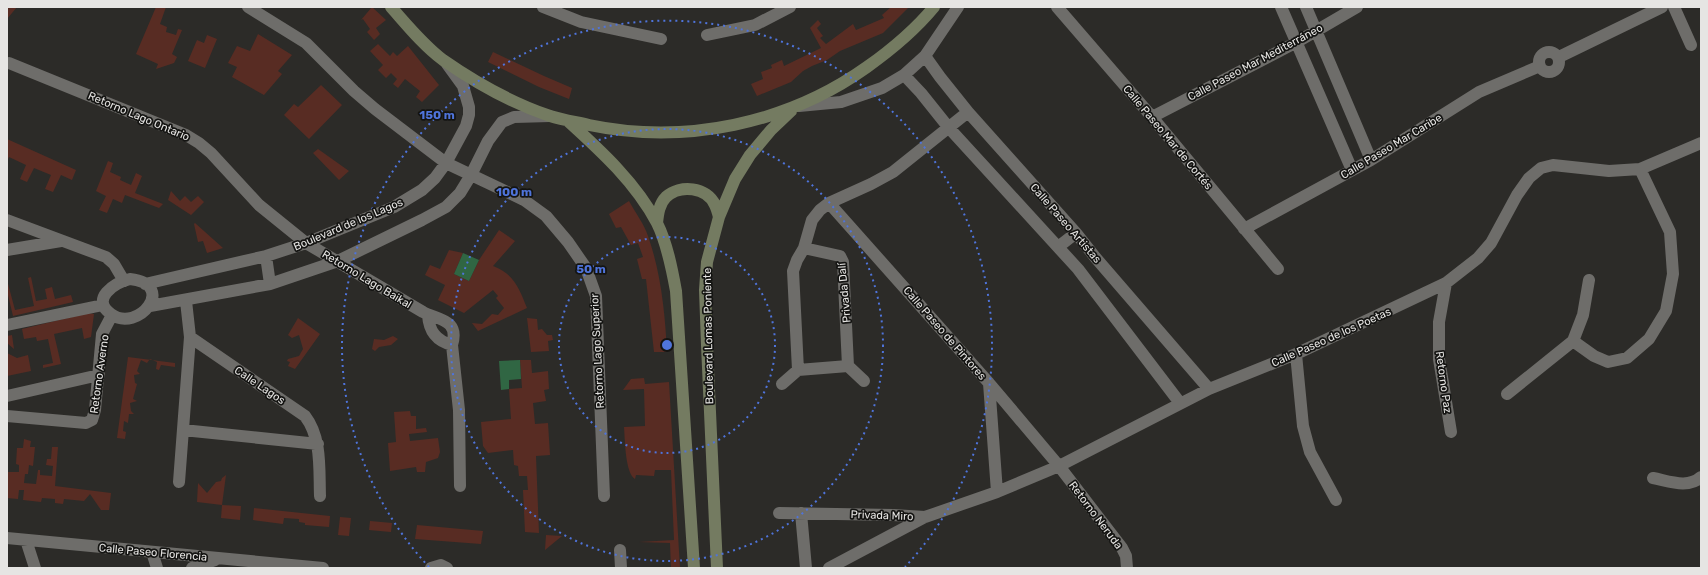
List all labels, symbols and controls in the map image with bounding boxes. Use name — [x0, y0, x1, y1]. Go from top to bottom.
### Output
street label: Calle Paseo Mar Mediterráneo — [1186, 21, 1325, 104]
street label: Calle Paseo Mar de Cortés — [1120, 83, 1215, 192]
street label: Retorno Lago Ontario — [86, 89, 192, 144]
text: 150 m — [419, 108, 455, 122]
street label: Calle Paseo Mar Caribe — [1338, 111, 1444, 182]
street label: Calle Paseo Artistas — [1028, 181, 1104, 266]
text: 100 m — [496, 185, 532, 199]
street label: Boulevard de los Lagos — [292, 195, 405, 253]
street label: Retorno Lago Baikal — [320, 248, 414, 311]
street label: Privada Dalí — [835, 261, 854, 323]
text: 50 m — [576, 262, 606, 276]
street label: Boulevard Lomas Poniente — [701, 268, 716, 404]
street label: Calle Paseo de Pintores — [900, 284, 989, 383]
street label: Retorno Lago Superior — [588, 292, 607, 409]
street label: Calle Paseo de los Poetas — [1269, 305, 1393, 370]
street label: Retorno Averno — [88, 334, 111, 414]
centre of rings — [660, 338, 674, 352]
street label: Retorno Paz — [1433, 350, 1454, 414]
street label: Calle Lagos — [232, 364, 288, 407]
street label: Retorno Neruda — [1066, 479, 1125, 552]
street label: Privada Miro — [850, 508, 914, 523]
street label: Calle Paseo Florencia — [98, 541, 208, 564]

